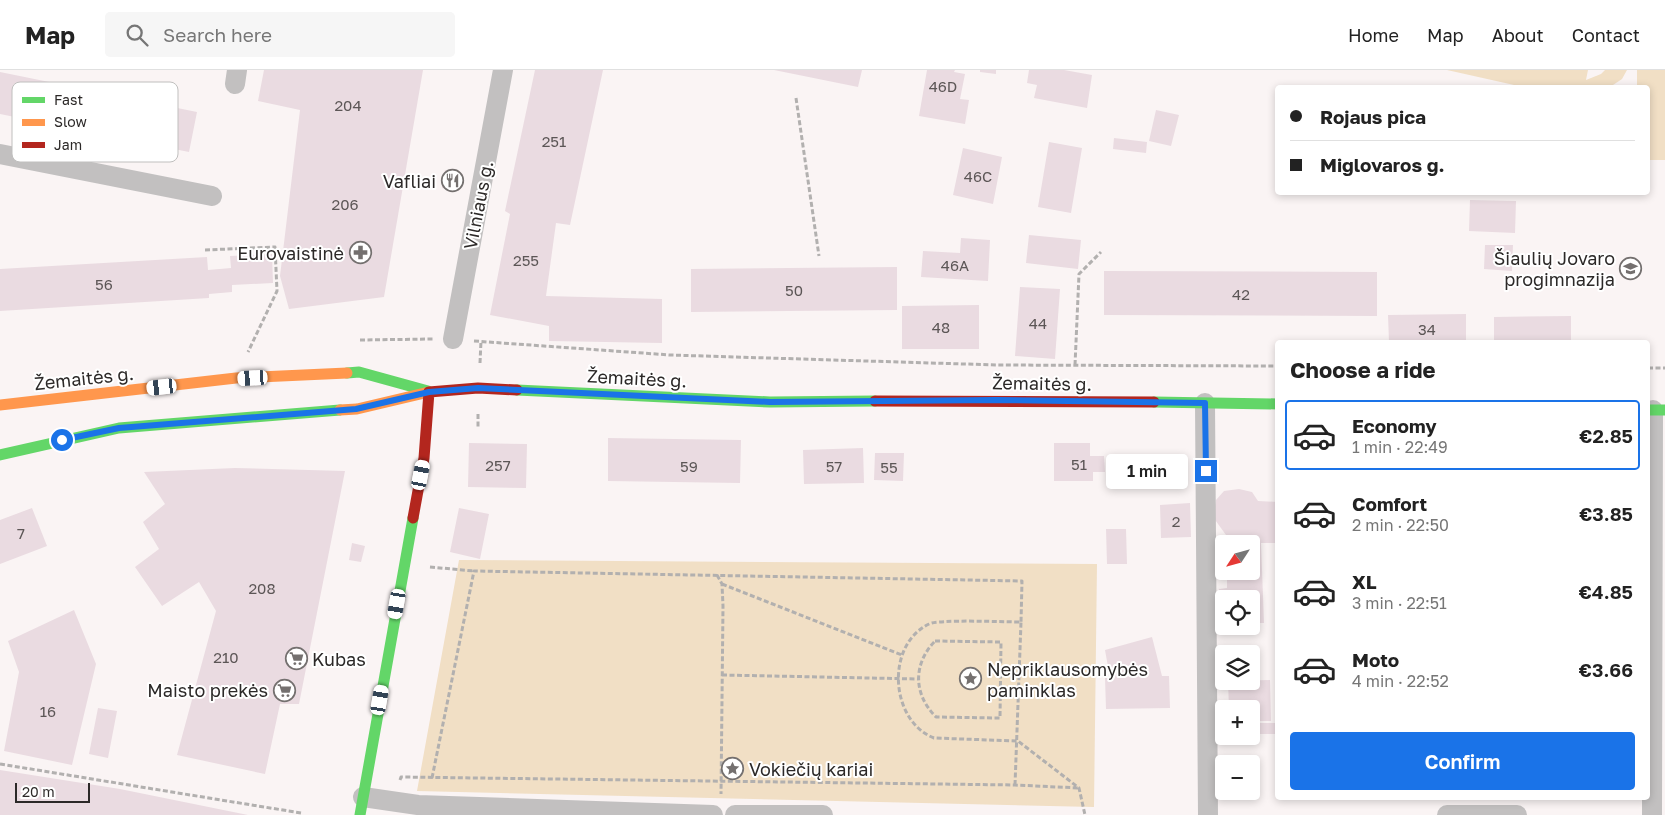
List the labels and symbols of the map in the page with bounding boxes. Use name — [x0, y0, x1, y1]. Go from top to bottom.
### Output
house number: 46D — [929, 77, 957, 95]
legend — [12, 82, 178, 162]
text: Fast — [54, 91, 83, 108]
house number: 204 — [334, 96, 362, 114]
text: Slow — [54, 113, 87, 130]
house number: 251 — [542, 132, 566, 150]
text: Jam — [54, 136, 82, 153]
street label: Vilniaus g. — [459, 159, 497, 251]
house number: 46C — [964, 167, 992, 185]
restaurant icon: Vafliai — [440, 169, 464, 193]
place label: Vafliai — [383, 170, 436, 192]
house number: 206 — [331, 195, 359, 213]
pharmacy icon: Eurovaistinė — [348, 241, 372, 265]
place label: Eurovaistinė — [237, 242, 344, 264]
place label: Šiaulių Jovaro progimnazija — [1494, 247, 1615, 290]
house number: 255 — [513, 251, 539, 269]
house number: 46A — [941, 256, 969, 274]
school or university icon: Šiaulių Jovaro progimnazija — [1619, 256, 1643, 280]
house number: 56 — [95, 275, 113, 293]
house number: 50 — [785, 281, 803, 299]
house number: 42 — [1232, 285, 1250, 303]
house number: 44 — [1029, 314, 1047, 332]
house number: 48 — [932, 318, 950, 336]
house number: 34 — [1418, 320, 1436, 338]
street label: Žemaitės g. — [33, 362, 135, 394]
street label: Žemaitės g. — [587, 364, 687, 392]
car — [237, 370, 268, 386]
street label: Žemaitės g. — [992, 371, 1092, 395]
car — [146, 378, 177, 396]
route start — [51, 429, 73, 451]
callout: 1 min — [1106, 454, 1188, 488]
house number: 51 — [1071, 455, 1087, 473]
house number: 257 — [485, 456, 511, 474]
house number: 59 — [680, 457, 698, 475]
house number: 57 — [826, 457, 842, 475]
house number: 55 — [880, 458, 898, 476]
car — [410, 459, 431, 491]
route end — [1195, 460, 1217, 482]
house number: 2 — [1172, 512, 1180, 530]
house number: 7 — [17, 524, 25, 542]
north arrow — [1215, 535, 1260, 580]
house number: 208 — [248, 579, 276, 597]
car — [387, 588, 406, 620]
supermarket icon: Kubas — [284, 647, 308, 671]
house number: 210 — [213, 648, 239, 666]
place label: Kubas — [312, 648, 366, 670]
place label: Nepriklausomybės paminklas — [987, 658, 1148, 701]
place icon: Nepriklausomybės paminklas — [959, 667, 983, 691]
supermarket icon: Maisto prekės — [272, 678, 296, 702]
place label: Maisto prekės — [147, 679, 268, 701]
car — [370, 684, 389, 716]
house number: 16 — [40, 702, 56, 720]
place icon: Vokiečių kariai — [721, 757, 745, 781]
place label: Vokiečių kariai — [749, 758, 873, 780]
scale bar — [15, 780, 90, 803]

